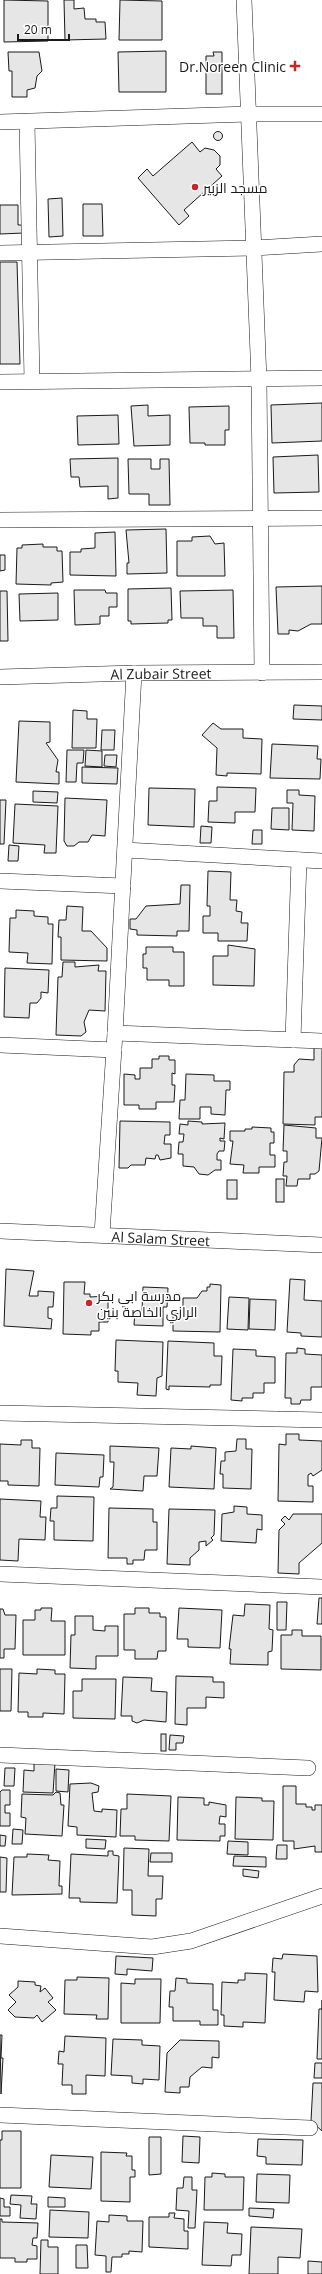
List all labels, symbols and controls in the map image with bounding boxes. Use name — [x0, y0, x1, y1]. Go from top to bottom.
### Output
scale bar — [18, 16, 69, 42]
text: 20 m — [24, 21, 52, 38]
place label: Dr.Noreen Clinic — [179, 57, 286, 76]
marker: Dr.Noreen Clinic — [289, 60, 301, 72]
place label: مسجد الزبير — [202, 178, 267, 197]
marker: مسجد الزبير — [190, 182, 200, 192]
street label: Al Zubair Street — [110, 663, 212, 683]
street label: Al Salam Street — [111, 1226, 211, 1250]
place label: مدرسة ابي بكر الرازي الخاصة بنين — [96, 1286, 198, 1324]
marker: مدرسة ابي بكر الرازي الخاصة بنين — [84, 1298, 94, 1308]

